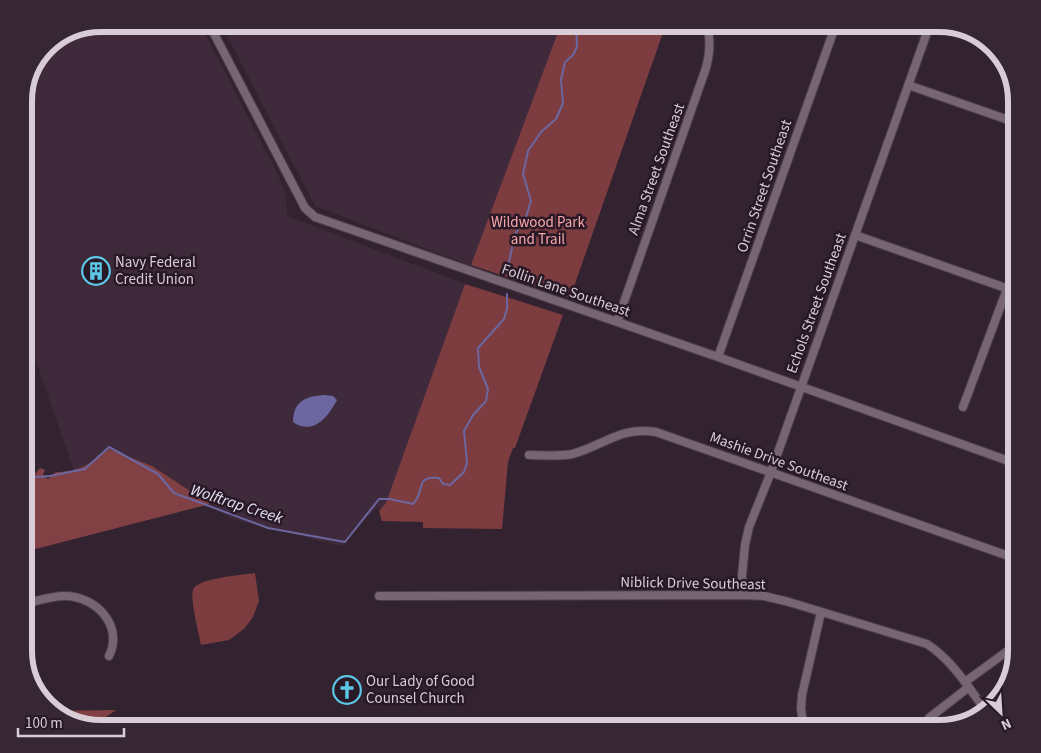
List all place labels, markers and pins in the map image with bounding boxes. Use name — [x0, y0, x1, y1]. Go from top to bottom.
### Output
place label: Navy Federal Credit Union — [115, 252, 196, 290]
building icon: Navy Federal Credit Union — [81, 256, 111, 286]
place label: Our Lady of Good Counsel Church — [366, 671, 475, 709]
church icon: Our Lady of Good Counsel Church — [332, 675, 362, 705]

